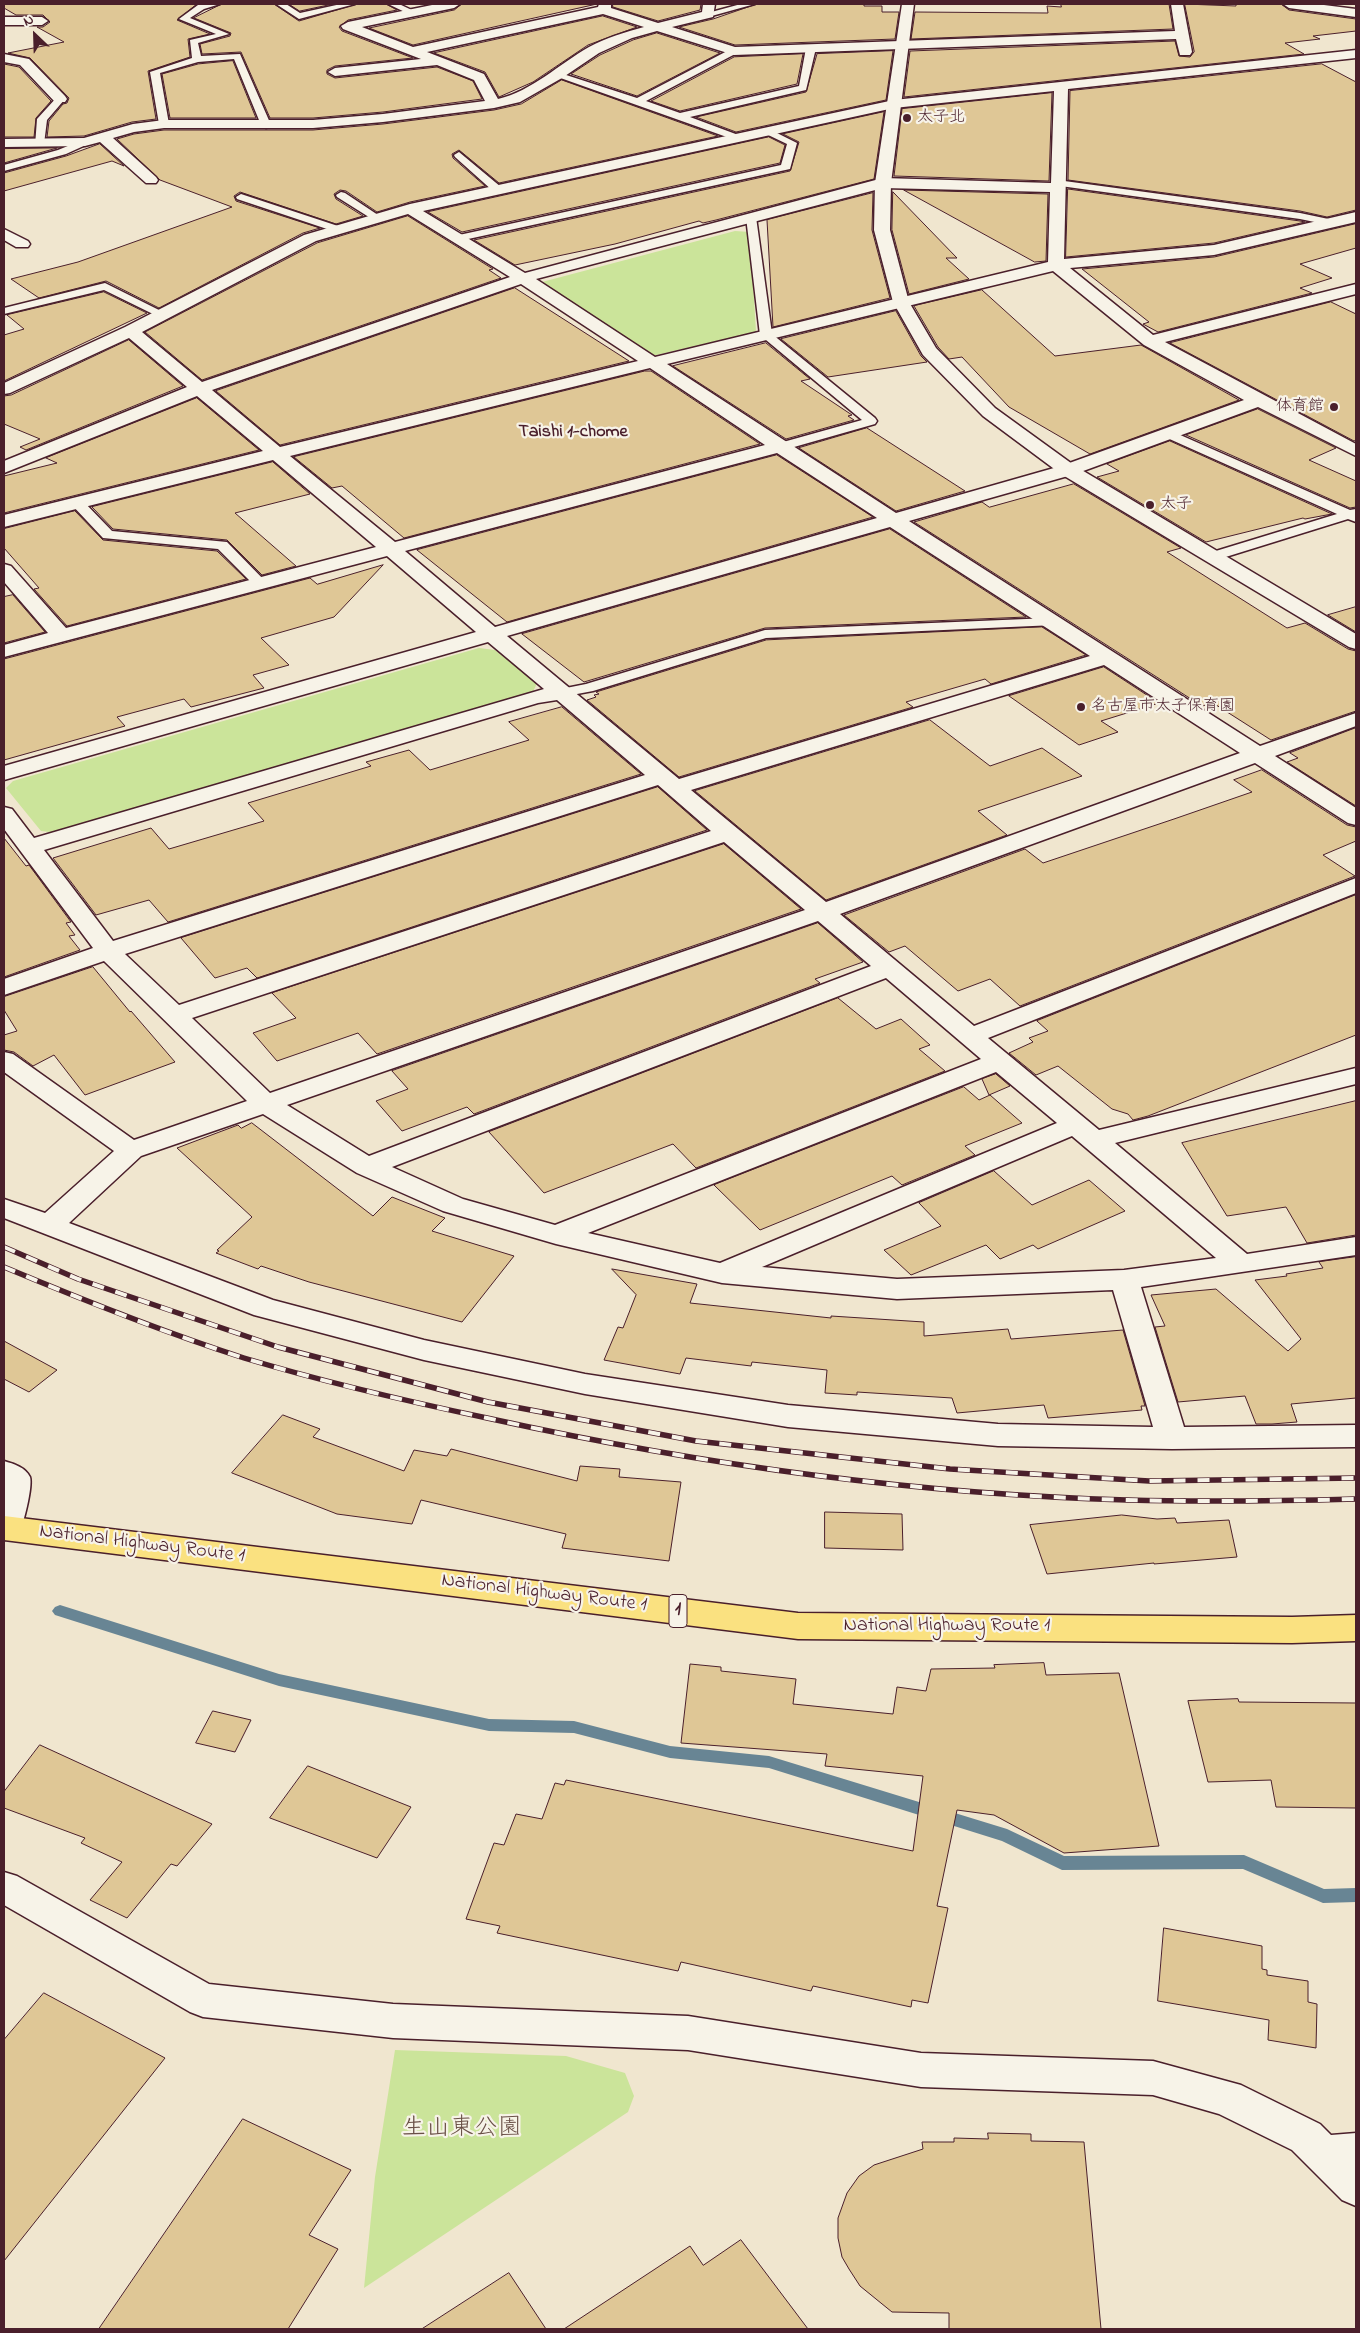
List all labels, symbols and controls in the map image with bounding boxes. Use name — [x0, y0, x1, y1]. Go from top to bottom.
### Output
text: N — [20, 9, 37, 32]
north arrow — [10, 10, 60, 60]
place label: 太子北 — [917, 108, 965, 128]
marker: 太子北 — [901, 112, 913, 124]
place label: 体育館 — [1276, 397, 1324, 417]
marker: 体育館 — [1328, 401, 1340, 413]
district label: Taishi 1-chome — [518, 422, 628, 444]
place label: 太子 — [1160, 495, 1192, 515]
marker: 太子 — [1144, 499, 1156, 511]
place label: 名古屋市太子保育園 — [1091, 697, 1235, 717]
marker: 名古屋市太子保育園 — [1075, 701, 1087, 713]
street label: National Highway Route 1 — [38, 1520, 246, 1570]
street label: National Highway Route 1 — [440, 1569, 648, 1619]
road number: 1 — [669, 1594, 687, 1628]
street label: National Highway Route 1 — [844, 1615, 1050, 1639]
park label: 生山東公園 — [402, 2116, 522, 2144]

